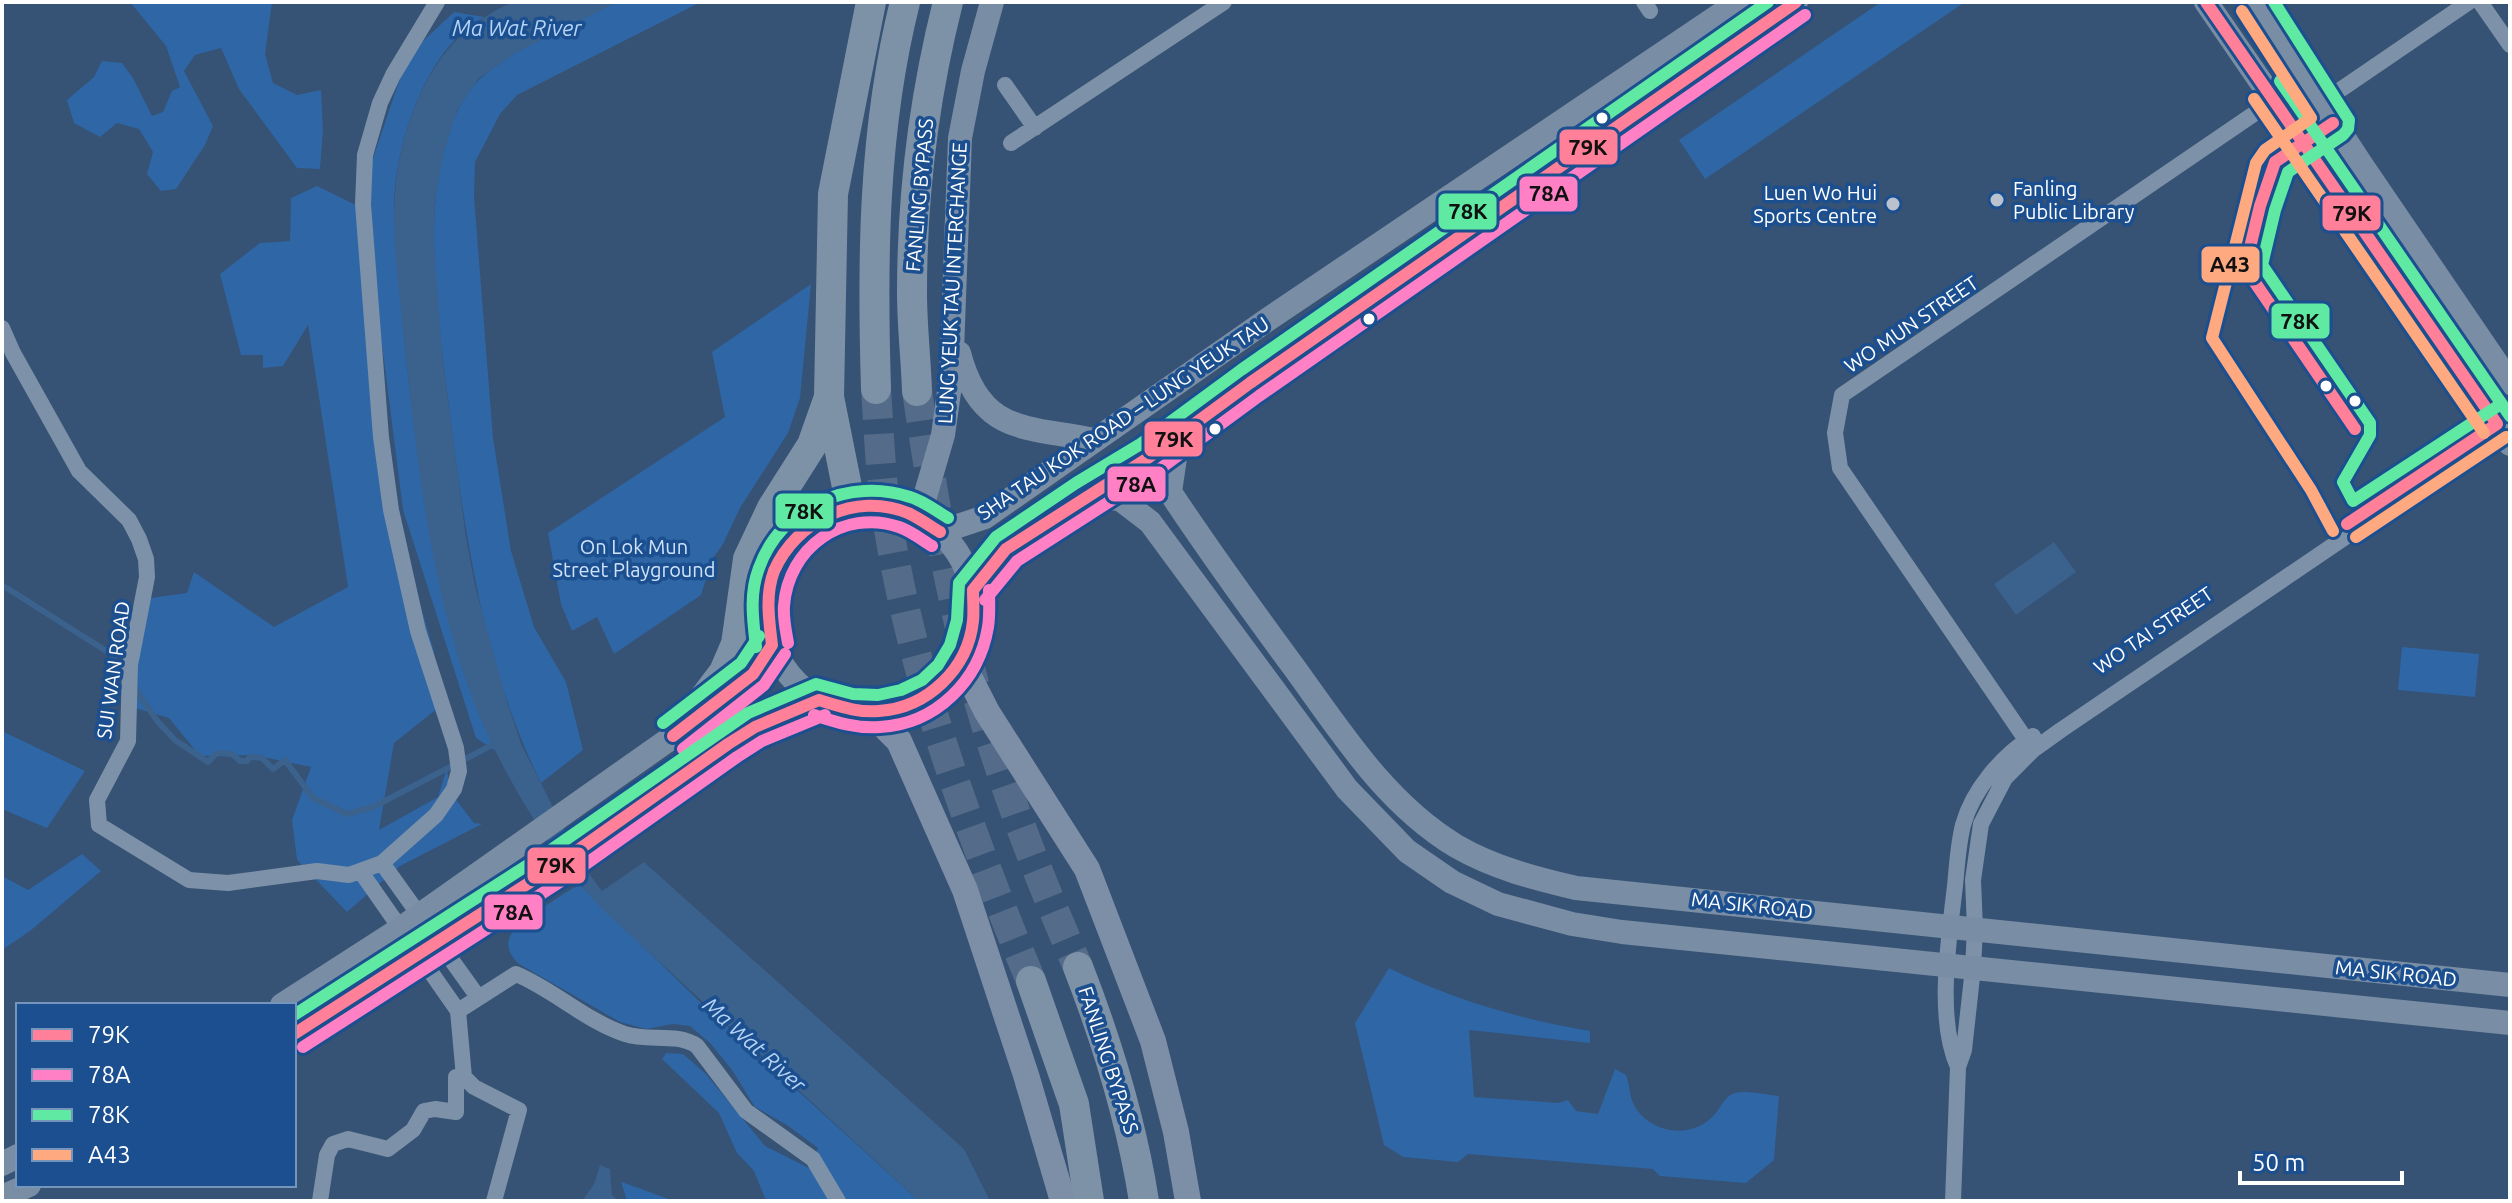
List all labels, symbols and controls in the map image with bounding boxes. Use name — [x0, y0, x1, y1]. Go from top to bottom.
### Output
water label: Ma Wat River — [452, 15, 582, 40]
unlabelled marker — [1594, 110, 1610, 126]
street label: FANLING BYPASS — [901, 117, 937, 273]
line badge: 79K — [1558, 128, 1619, 166]
text: 79K — [1568, 134, 1608, 159]
street label: LUNG YEUK TAU INTERCHANGE — [933, 142, 971, 424]
line badge: 78A — [1518, 175, 1579, 213]
place label: Fanling Public Library — [2013, 177, 2135, 223]
text: 78A — [1529, 180, 1570, 205]
place label: Luen Wo Hui Sports Centre — [1753, 181, 1877, 227]
marker: Fanling Public Library — [1988, 191, 2006, 209]
line badge: 78K — [1437, 192, 1498, 231]
line badge: 79K — [2321, 194, 2382, 232]
marker: Luen Wo Hui Sports Centre — [1884, 195, 1902, 213]
text: 78K — [1448, 198, 1488, 223]
text: 79K — [2332, 200, 2372, 225]
line badge: A43 — [2200, 245, 2261, 284]
text: A43 — [2210, 251, 2250, 276]
street label: WO MUN STREET — [1840, 271, 1982, 377]
line badge: 78K — [2270, 302, 2331, 340]
text: 78K — [2280, 308, 2320, 333]
unlabelled marker — [1361, 311, 1377, 327]
street label: SHA TAU KOK ROAD – LUNG YEUK TAU — [973, 312, 1273, 524]
unlabelled marker — [2318, 378, 2334, 394]
unlabelled marker — [2347, 393, 2363, 409]
line badge: 79K — [1143, 420, 1204, 458]
unlabelled marker — [1207, 421, 1223, 437]
text: 79K — [1154, 426, 1194, 451]
line badge: 78A — [1106, 465, 1167, 503]
text: 78A — [1116, 471, 1157, 496]
line badge: 78K — [774, 492, 835, 530]
text: 78K — [784, 498, 824, 523]
park label: On Lok Mun Street Playground — [553, 535, 715, 581]
street label: WO TAI STREET — [2089, 582, 2217, 678]
street label: SUI WAN ROAD — [92, 600, 134, 740]
line badge: 79K — [526, 846, 587, 885]
text: 79K — [536, 852, 576, 877]
street label: MA SIK ROAD — [1690, 887, 1814, 923]
line badge: 78A — [483, 893, 544, 931]
text: 78A — [493, 899, 534, 924]
street label: MA SIK ROAD — [2334, 955, 2458, 991]
street label: FANLING BYPASS — [1074, 983, 1144, 1137]
water label: Ma Wat River — [699, 991, 812, 1097]
legend — [16, 1003, 296, 1187]
text: 79K — [88, 1021, 130, 1048]
text: 78A — [88, 1061, 131, 1088]
text: 78K — [88, 1101, 130, 1128]
scale bar — [2240, 1135, 2402, 1185]
text: A43 — [88, 1141, 131, 1168]
text: 50 m — [2252, 1149, 2305, 1176]

